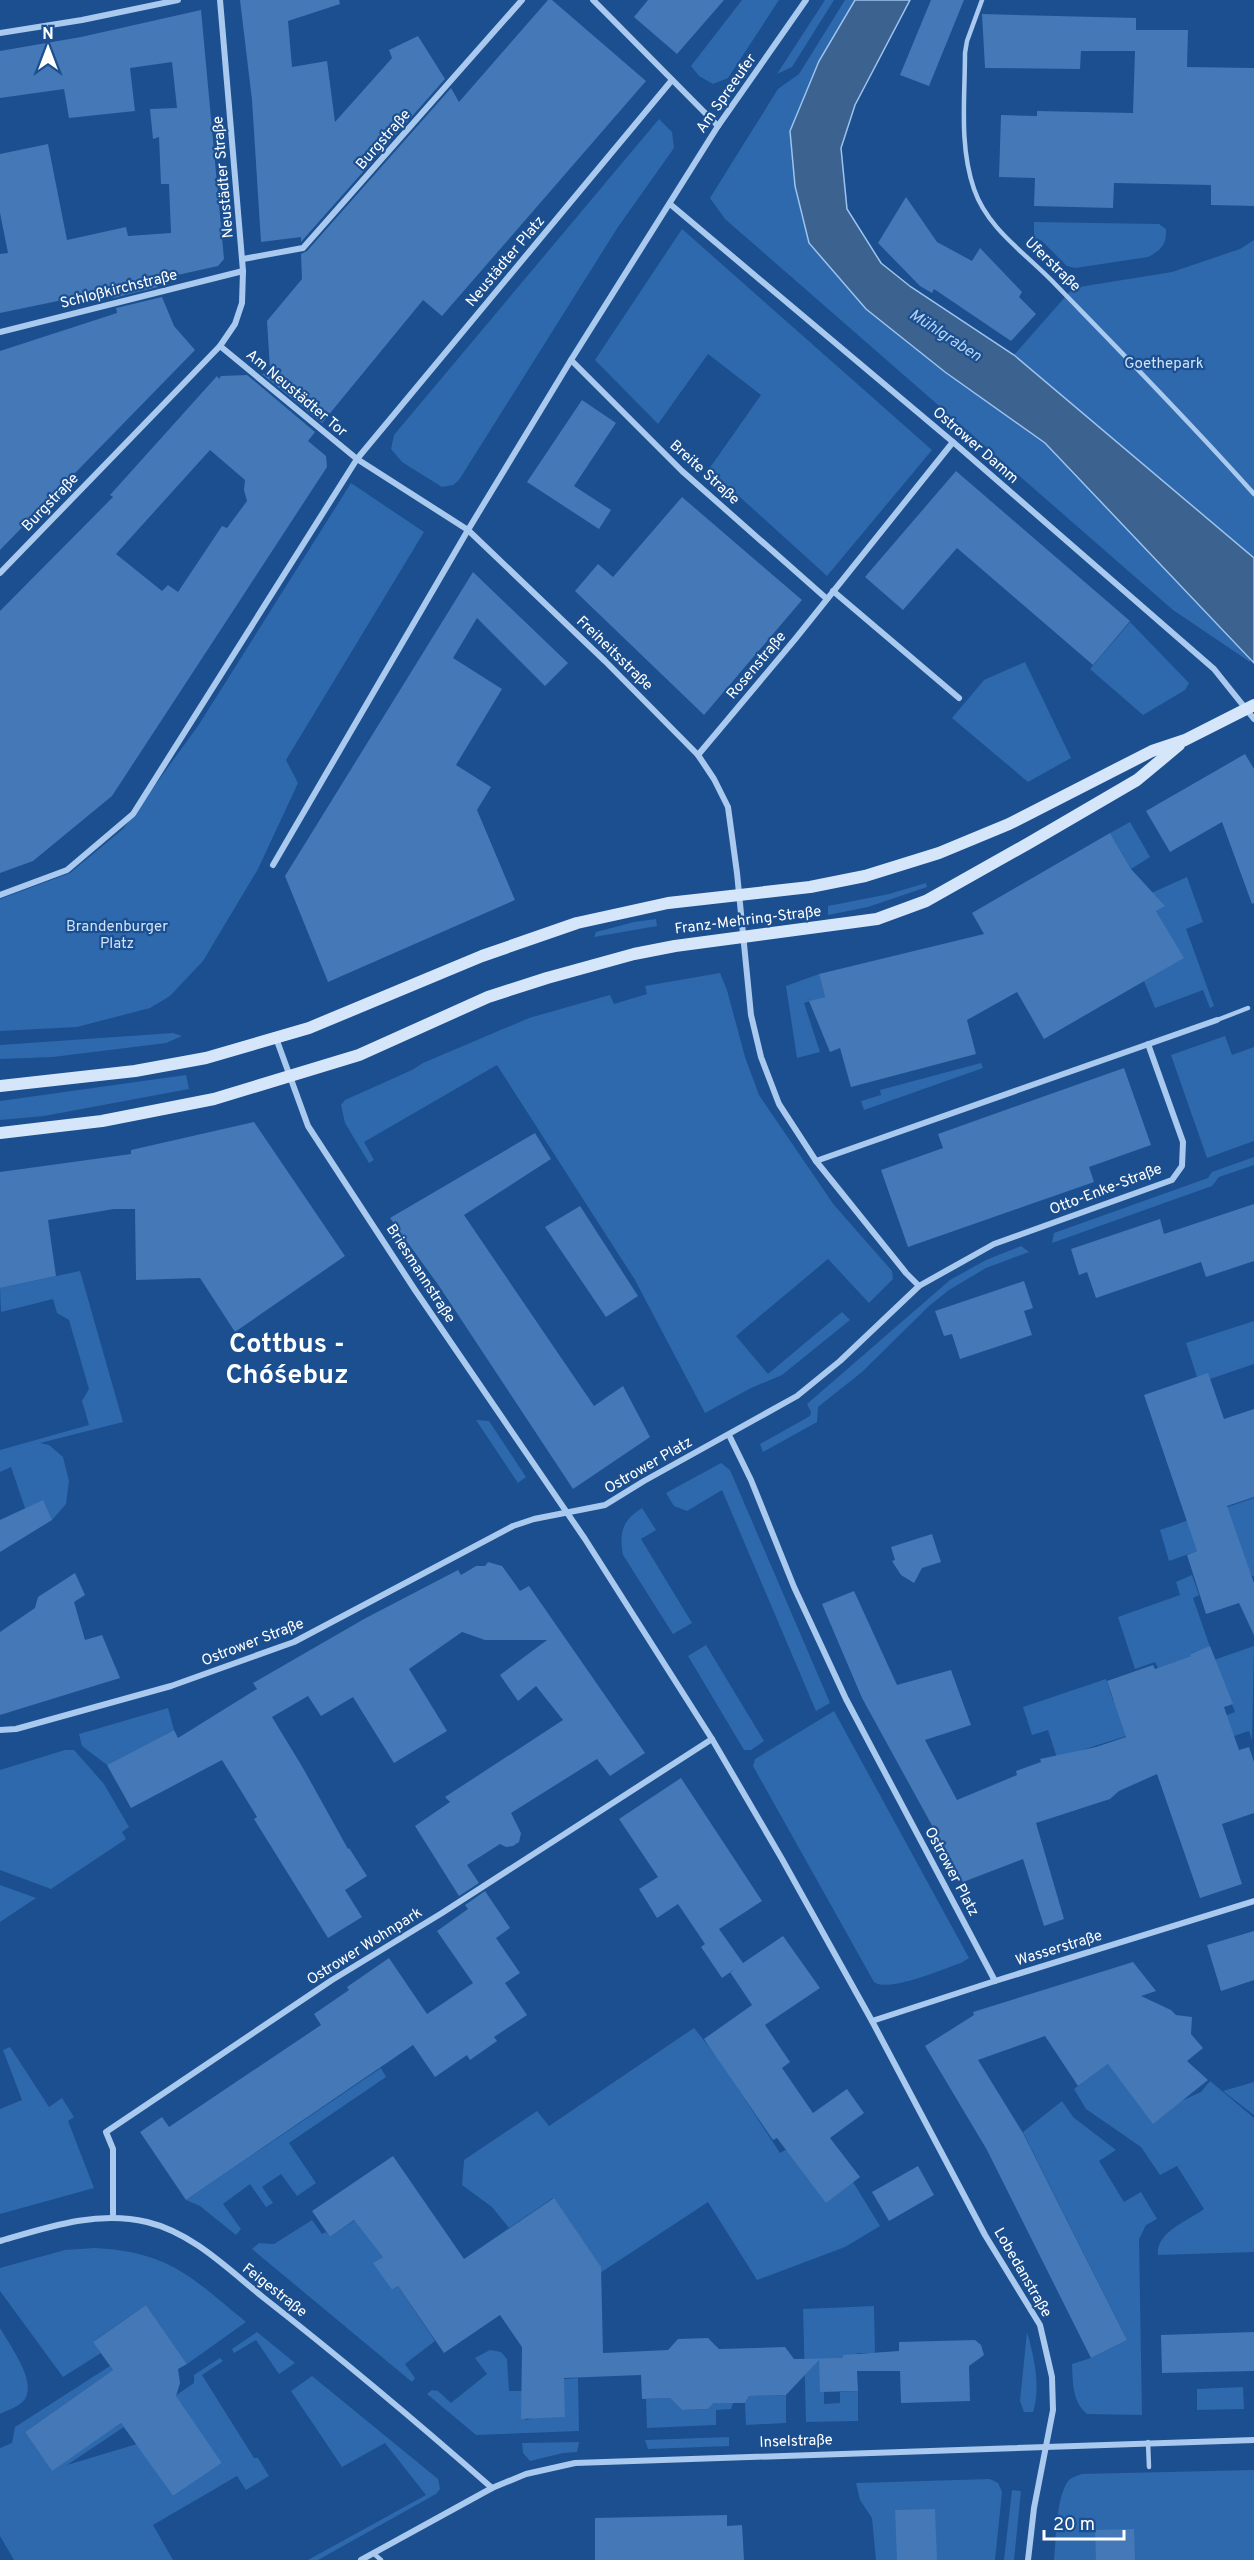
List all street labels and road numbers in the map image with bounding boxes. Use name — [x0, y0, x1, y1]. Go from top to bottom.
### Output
street label: Am Spreeufer — [693, 50, 761, 137]
street label: Burgstraße — [353, 106, 415, 174]
street label: Neustädter Straße — [209, 115, 239, 239]
street label: Neustädter Platz — [462, 213, 550, 311]
street label: Uferstraße — [1020, 234, 1084, 296]
street label: Schloßkirchstraße — [58, 266, 180, 314]
street label: Am Neustädter Tor — [242, 346, 351, 442]
street label: Ostrower Damm — [928, 403, 1022, 489]
street label: Breite Straße — [665, 436, 743, 510]
street label: Burgstraße — [18, 470, 84, 536]
street label: Freiheitsstraße — [572, 613, 656, 695]
street label: Rosenstraße — [723, 628, 791, 704]
street label: Franz-Mehring-Straße — [674, 903, 822, 939]
street label: Otto-Enke-Straße — [1047, 1160, 1165, 1220]
street label: Briesmannstraße — [381, 1221, 459, 1327]
street label: Ostrower Platz — [602, 1433, 696, 1499]
street label: Ostrower Straße — [199, 1615, 307, 1671]
street label: Ostrower Platz — [919, 1824, 983, 1920]
street label: Ostrower Wohnpark — [304, 1904, 426, 1990]
street label: Wasserstraße — [1013, 1927, 1105, 1971]
street label: Lobedanstraße — [989, 2225, 1055, 2321]
street label: Feigestraße — [238, 2260, 310, 2322]
street label: Inselstraße — [759, 2431, 833, 2453]

